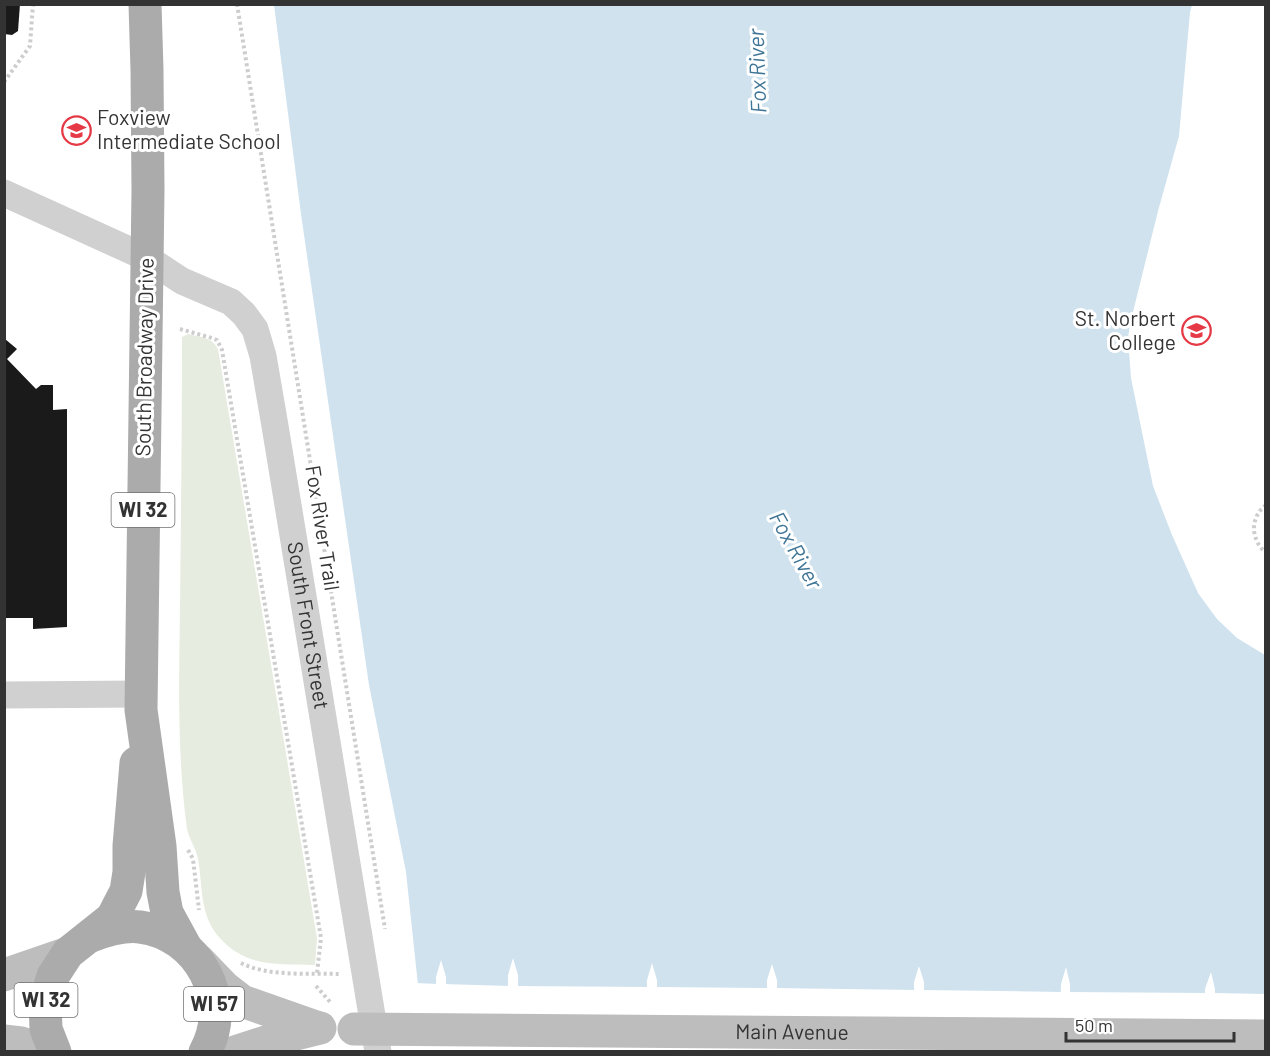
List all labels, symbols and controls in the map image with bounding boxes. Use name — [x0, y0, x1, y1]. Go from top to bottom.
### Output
water label: Fox River — [741, 27, 770, 114]
place label: Foxview Intermediate School — [97, 104, 281, 153]
school or university icon: Foxview Intermediate School — [60, 114, 92, 146]
street label: South Broadway Drive — [129, 257, 158, 457]
place label: St. Norbert College — [1075, 305, 1176, 354]
school or university icon: St. Norbert College — [1181, 315, 1213, 347]
street label: Fox River Trail — [301, 463, 346, 592]
road number: WI 32 — [112, 493, 174, 527]
water label: Fox River — [765, 506, 829, 594]
street label: South Front Street — [283, 540, 335, 711]
road number: WI 32 — [15, 983, 78, 1017]
road number: WI 57 — [184, 987, 244, 1021]
scale bar — [1066, 1005, 1234, 1043]
text: 50 m — [1075, 1014, 1113, 1036]
street label: Main Avenue — [735, 1018, 849, 1044]

